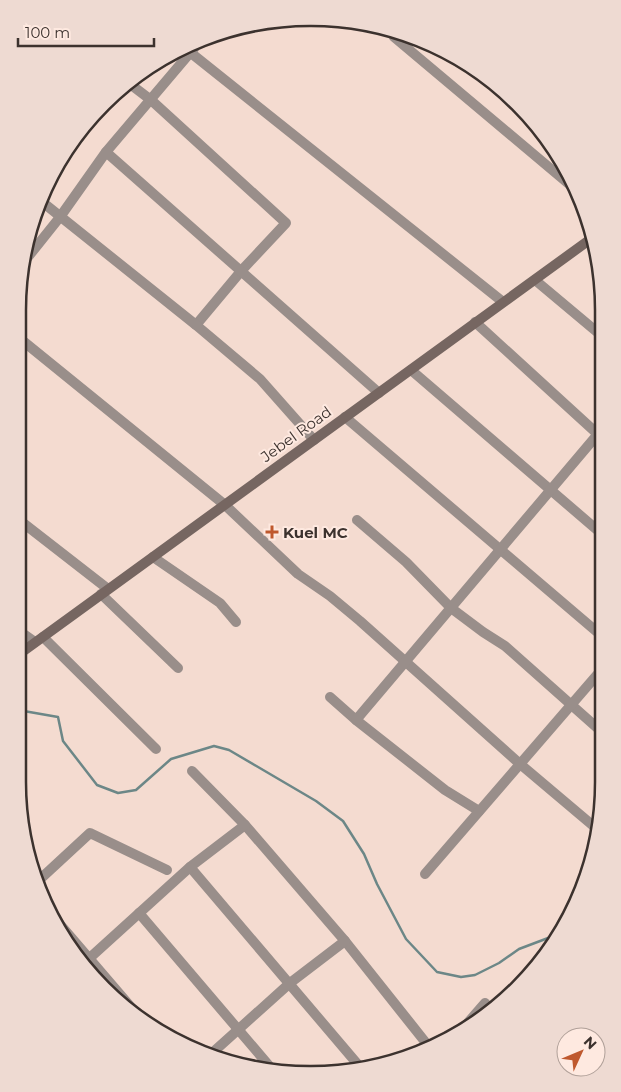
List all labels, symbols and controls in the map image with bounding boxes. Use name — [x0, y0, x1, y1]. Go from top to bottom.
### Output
scale bar — [18, 15, 154, 47]
text: 100 m — [25, 23, 70, 42]
street label: Jebel Road — [256, 402, 335, 467]
place label: Kuel MC — [283, 523, 348, 542]
marker: Kuel MC — [265, 525, 279, 539]
north arrow — [556, 1027, 606, 1077]
text: N — [580, 1033, 601, 1053]

